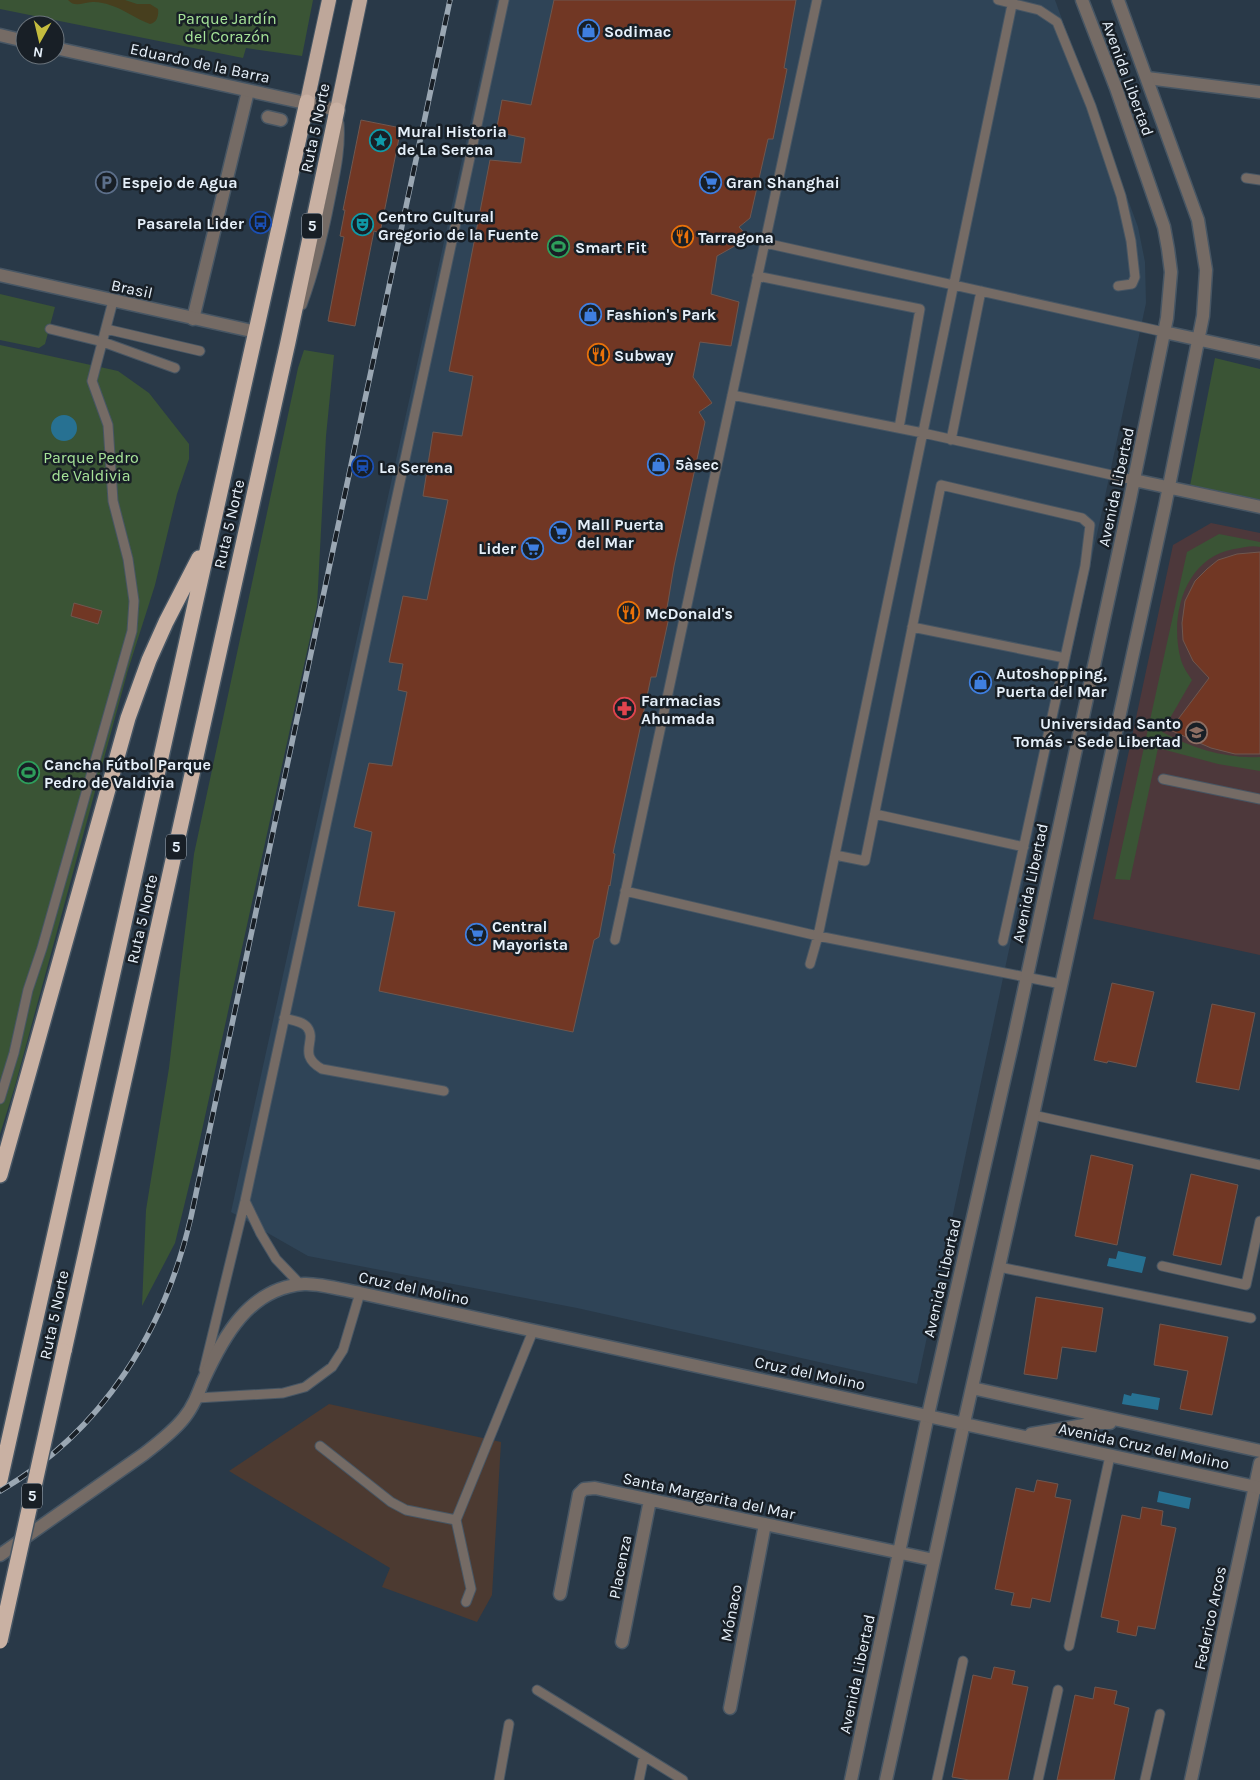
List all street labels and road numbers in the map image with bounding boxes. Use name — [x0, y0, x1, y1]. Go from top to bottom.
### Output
street label: Avenida Libertad — [1098, 18, 1158, 138]
street label: Eduardo de la Barra — [128, 39, 272, 87]
street label: Ruta 5 Norte — [296, 82, 334, 174]
road number: 5 — [302, 214, 322, 238]
street label: Brasil — [109, 275, 155, 303]
street label: Avenida Libertad — [1094, 426, 1138, 548]
street label: Ruta 5 Norte — [210, 478, 248, 570]
street label: Avenida Libertad — [1008, 822, 1052, 944]
road number: 5 — [166, 834, 186, 860]
street label: Ruta 5 Norte — [123, 873, 161, 965]
street label: Avenida Libertad — [919, 1217, 965, 1339]
street label: Cruz del Molino — [357, 1267, 471, 1309]
street label: Ruta 5 Norte — [35, 1269, 73, 1361]
street label: Cruz del Molino — [753, 1352, 867, 1394]
street label: Avenida Cruz del Molino — [1057, 1419, 1231, 1473]
street label: Santa Margarita del Mar — [621, 1468, 797, 1524]
road number: 5 — [22, 1484, 42, 1508]
street label: Placenza — [605, 1533, 635, 1601]
street label: Federico Arcos — [1190, 1564, 1230, 1672]
street label: Mónaco — [716, 1583, 746, 1643]
street label: Avenida Libertad — [835, 1613, 879, 1735]

